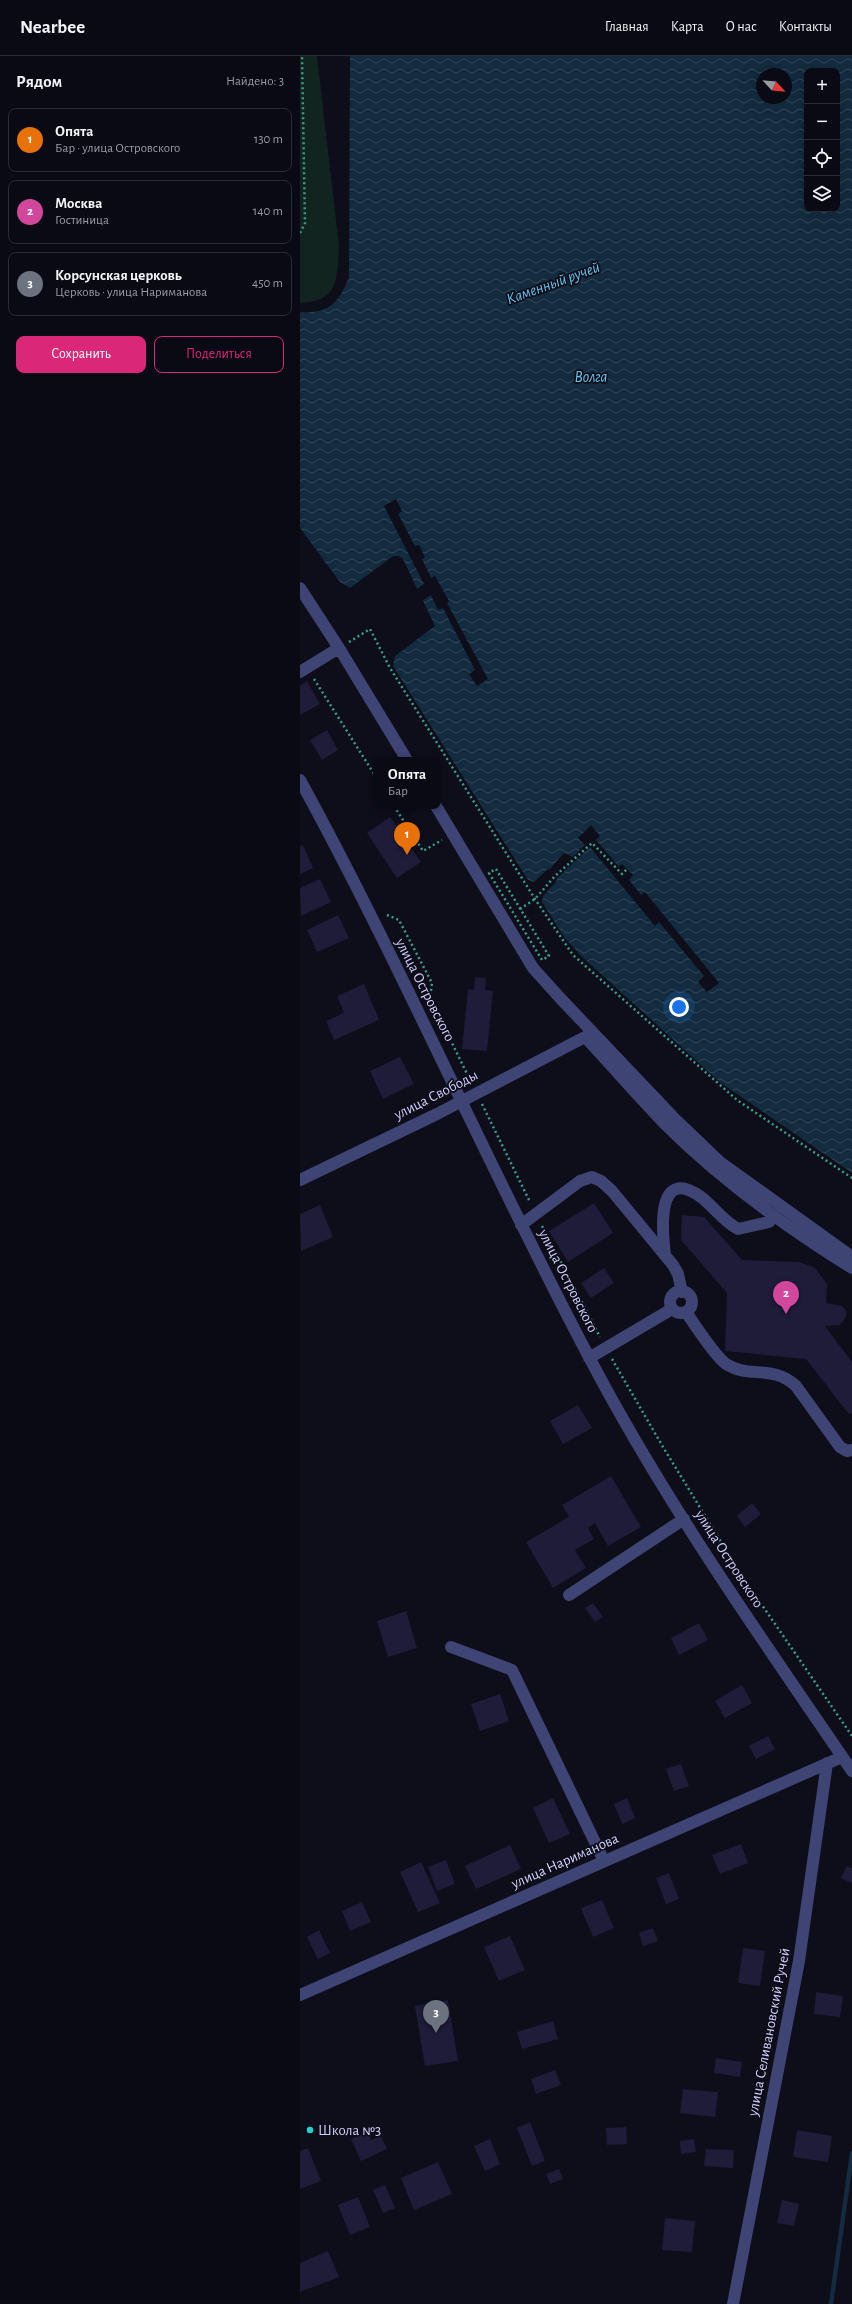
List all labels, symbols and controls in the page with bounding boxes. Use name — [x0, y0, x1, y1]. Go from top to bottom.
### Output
text: Nearbee — [20, 18, 85, 37]
text: Главная — [605, 20, 649, 34]
text: Карта — [671, 20, 704, 34]
text: О нас — [726, 20, 757, 34]
text: Контакты — [779, 20, 832, 34]
north arrow — [756, 68, 792, 104]
map controls — [804, 68, 840, 212]
button: + — [804, 68, 840, 104]
text: Рядом — [16, 73, 62, 90]
text: Найдено: 3 — [226, 75, 284, 88]
button: − — [804, 104, 840, 140]
text: Опята — [55, 124, 93, 139]
text: 1 — [28, 133, 32, 146]
text: 130 m — [254, 133, 283, 146]
button: locate — [804, 140, 840, 176]
text: Бар · улица Островского — [55, 142, 180, 155]
button: layers — [804, 176, 840, 212]
text: Москва — [55, 196, 102, 211]
text: 2 — [27, 205, 33, 218]
text: 140 m — [253, 205, 283, 218]
text: Гостиница — [55, 214, 109, 227]
water label: Каменный ручей — [504, 259, 602, 308]
text: Корсунская церковь — [55, 268, 182, 283]
text: 3 — [27, 277, 33, 290]
text: 450 m — [252, 277, 283, 290]
text: Церковь · улица Нариманова — [55, 286, 207, 299]
button: Сохранить — [16, 336, 146, 373]
button: Поделиться — [154, 336, 284, 373]
water label: Волга — [575, 369, 608, 385]
popup — [373, 757, 441, 809]
text: Опята — [388, 767, 426, 782]
text: Бар — [388, 785, 408, 798]
pin: 1 — [394, 822, 420, 855]
street label: улица Островского — [392, 935, 457, 1044]
your location — [669, 997, 689, 1017]
street label: улица Свободы — [391, 1067, 480, 1123]
street label: улица Островского — [535, 1226, 600, 1335]
pin: 2 — [773, 1281, 799, 1314]
street label: улица Островского — [691, 1507, 766, 1611]
street label: улица Нариманова — [508, 1831, 621, 1892]
street label: улица Селивановский Ручей — [745, 1947, 793, 2118]
pin: 3 — [423, 2000, 449, 2033]
place label: Школа №3 — [318, 2123, 381, 2138]
marker: Школа №3 — [305, 2125, 315, 2135]

